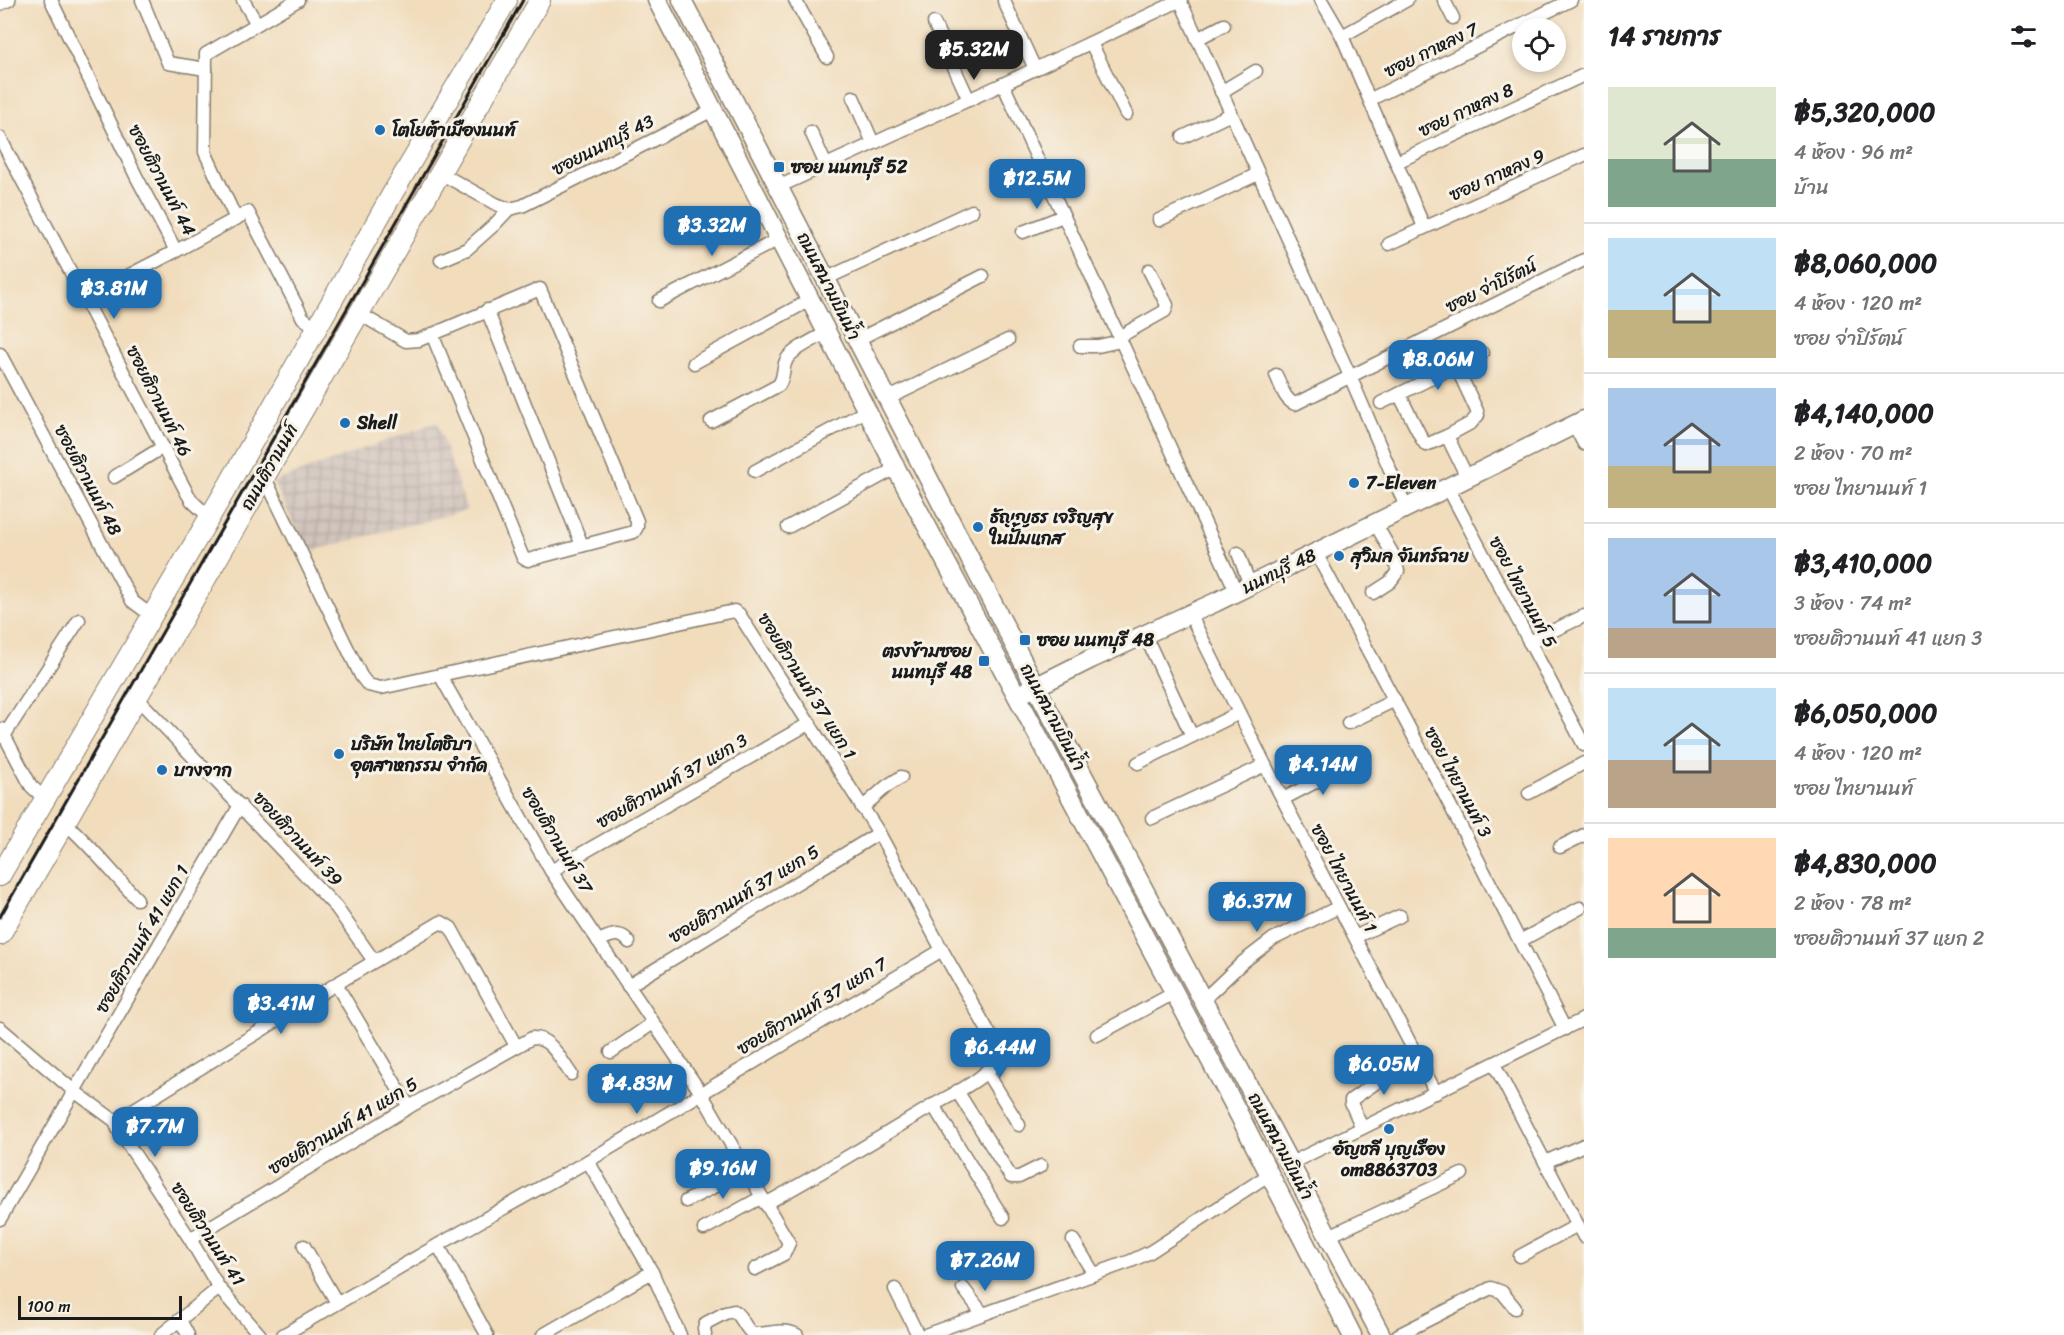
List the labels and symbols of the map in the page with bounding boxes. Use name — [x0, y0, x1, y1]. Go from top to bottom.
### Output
street label: ซอย กาหลง 7 — [1378, 13, 1485, 87]
pin: ฿5.32M — [925, 30, 1023, 81]
street label: ซอย กาหลง 8 — [1413, 74, 1519, 146]
street label: ซอยนนทบุรี 43 — [546, 105, 660, 185]
place label: โตโยต้าเมืองนนท์ — [392, 114, 520, 146]
street label: ซอยติวานนท์ 44 — [119, 118, 205, 242]
marker: โตโยต้าเมืองนนท์ — [373, 123, 387, 137]
street label: ซอย กาหลง 9 — [1444, 140, 1550, 210]
place label: ซอย นนทบุรี 52 — [790, 151, 908, 183]
pin: ฿12.5M — [988, 159, 1086, 210]
marker: ซอย นนทบุรี 52 — [772, 160, 786, 174]
pin: ฿3.32M — [663, 206, 761, 257]
street label: ถนนสนามบินน้ำ — [788, 226, 870, 346]
street label: ซอย จ่าปิรัตน์ — [1440, 249, 1545, 322]
pin: ฿3.81M — [65, 269, 163, 320]
street label: ซอยติวานนท์ 46 — [117, 340, 201, 462]
pin: ฿8.06M — [1389, 340, 1487, 391]
place label: Shell — [356, 407, 398, 439]
street label: ถนนติวานนท์ — [231, 415, 308, 517]
marker: Shell — [338, 416, 352, 430]
street label: ซอยติวานนท์ 48 — [45, 419, 131, 542]
place label: 7-Eleven — [1366, 467, 1437, 499]
marker: 7-Eleven — [1347, 476, 1361, 490]
place label: ธัญญธร เจริญสุข ในปั้มแกส — [988, 501, 1115, 554]
marker: ธัญญธร เจริญสุข ในปั้มแกส — [971, 520, 985, 534]
street label: ซอย ไทยานนท์ 5 — [1480, 530, 1566, 654]
street label: นนทบุรี 48 — [1236, 539, 1322, 603]
place label: สุวิมล จันทร์ฉาย — [1350, 540, 1469, 572]
marker: สุวิมล จันทร์ฉาย — [1332, 549, 1346, 563]
street label: ซอยติวานนท์ 37 แยก 1 — [749, 606, 865, 766]
place label: ซอย นนทบุรี 48 — [1036, 624, 1154, 656]
marker: ซอย นนทบุรี 48 — [1018, 633, 1032, 647]
place label: ตรงข้ามซอย นนทบุรี 48 — [881, 635, 973, 688]
marker: ตรงข้ามซอย นนทบุรี 48 — [977, 654, 991, 668]
street label: ถนนสนามบินน้ำ — [1011, 657, 1095, 777]
street label: ซอย ไทยานนท์ 3 — [1415, 721, 1501, 843]
street label: ซอยติวานนท์ 37 แยก 3 — [590, 724, 754, 838]
place label: บริษัท ไทยโตชิบา อุตสาหกรรม จำกัด — [350, 728, 487, 781]
pin: ฿4.14M — [1274, 745, 1372, 796]
marker: บริษัท ไทยโตชิบา อุตสาหกรรม จำกัด — [332, 747, 346, 761]
place label: บางจาก — [173, 754, 232, 786]
marker: บางจาก — [155, 763, 169, 777]
street label: ซอยติวานนท์ 37 — [512, 780, 603, 901]
street label: ซอยติวานนท์ 39 — [245, 784, 351, 894]
street label: ซอย ไทยานนท์ 1 — [1302, 818, 1386, 939]
street label: ซอยติวานนท์ 37 แยก 5 — [662, 836, 826, 952]
street label: ซอยติวานนท์ 41 แยก 1 — [86, 858, 198, 1019]
pin: ฿6.37M — [1208, 882, 1306, 933]
street label: ซอยติวานนท์ 37 แยก 7 — [730, 947, 895, 1064]
pin: ฿3.41M — [232, 984, 330, 1035]
pin: ฿6.44M — [951, 1028, 1049, 1079]
pin: ฿6.05M — [1335, 1045, 1433, 1096]
pin: ฿4.83M — [588, 1064, 686, 1115]
street label: ซอยติวานนท์ 41 แยก 5 — [262, 1068, 424, 1184]
street label: ถนนสนามบินน้ำ — [1239, 1086, 1323, 1206]
pin: ฿7.7M — [113, 1107, 197, 1158]
marker: อัญชลี บุญเรือง om8863703 — [1382, 1122, 1396, 1136]
place label: อัญชลี บุญเรือง om8863703 — [1332, 1133, 1446, 1186]
pin: ฿9.16M — [674, 1149, 772, 1200]
street label: ซอยติวานนท์ 41 — [162, 1175, 254, 1293]
pin: ฿7.26M — [936, 1241, 1034, 1292]
scale bar — [18, 1293, 182, 1320]

